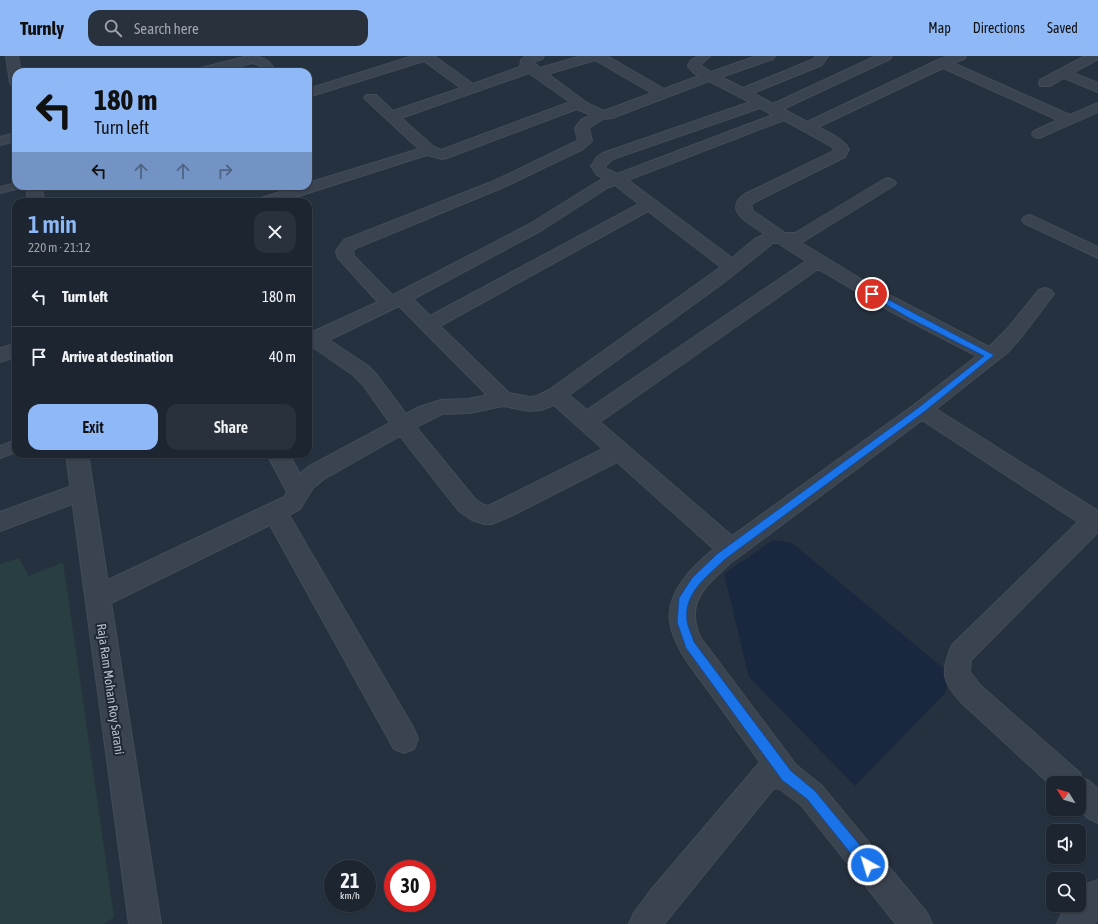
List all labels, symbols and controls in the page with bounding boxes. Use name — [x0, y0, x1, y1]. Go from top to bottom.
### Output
search box — [88, 10, 368, 46]
text: Turnly — [20, 17, 64, 39]
icon: search — [102, 17, 124, 39]
text: Search here — [134, 20, 199, 37]
text: Map — [928, 20, 951, 36]
text: Directions — [973, 20, 1025, 36]
text: Saved — [1047, 20, 1078, 36]
icon: left — [28, 84, 80, 136]
text: 180 m — [94, 84, 157, 116]
text: Turn left — [94, 117, 149, 138]
icon: left — [88, 160, 110, 182]
icon: ahead — [130, 160, 152, 182]
icon: ahead — [172, 160, 194, 182]
icon: right — [214, 160, 236, 182]
text: 1 min — [28, 211, 77, 238]
button: close — [254, 211, 296, 253]
text: 220 m · 21:12 — [28, 240, 91, 255]
pin — [855, 277, 889, 311]
icon: arrive — [861, 283, 883, 305]
icon: left — [28, 286, 50, 308]
text: Turn left — [62, 288, 108, 305]
text: 180 m — [262, 288, 296, 305]
icon: arrive — [28, 346, 50, 368]
text: Arrive at destination — [62, 348, 173, 365]
text: 40 m — [269, 348, 296, 365]
button: Exit — [28, 404, 158, 450]
button: Share — [166, 404, 296, 450]
street label: Raja Ram Mohan Roy Sarani — [94, 622, 127, 756]
north arrow — [1046, 776, 1086, 816]
map controls — [1046, 776, 1086, 912]
button: sound — [1046, 824, 1086, 864]
position arrow — [847, 844, 889, 886]
speed limit sign: 30 — [384, 860, 436, 912]
text: 21 — [341, 869, 359, 892]
button: search — [1046, 872, 1086, 912]
text: km/h — [340, 890, 360, 901]

